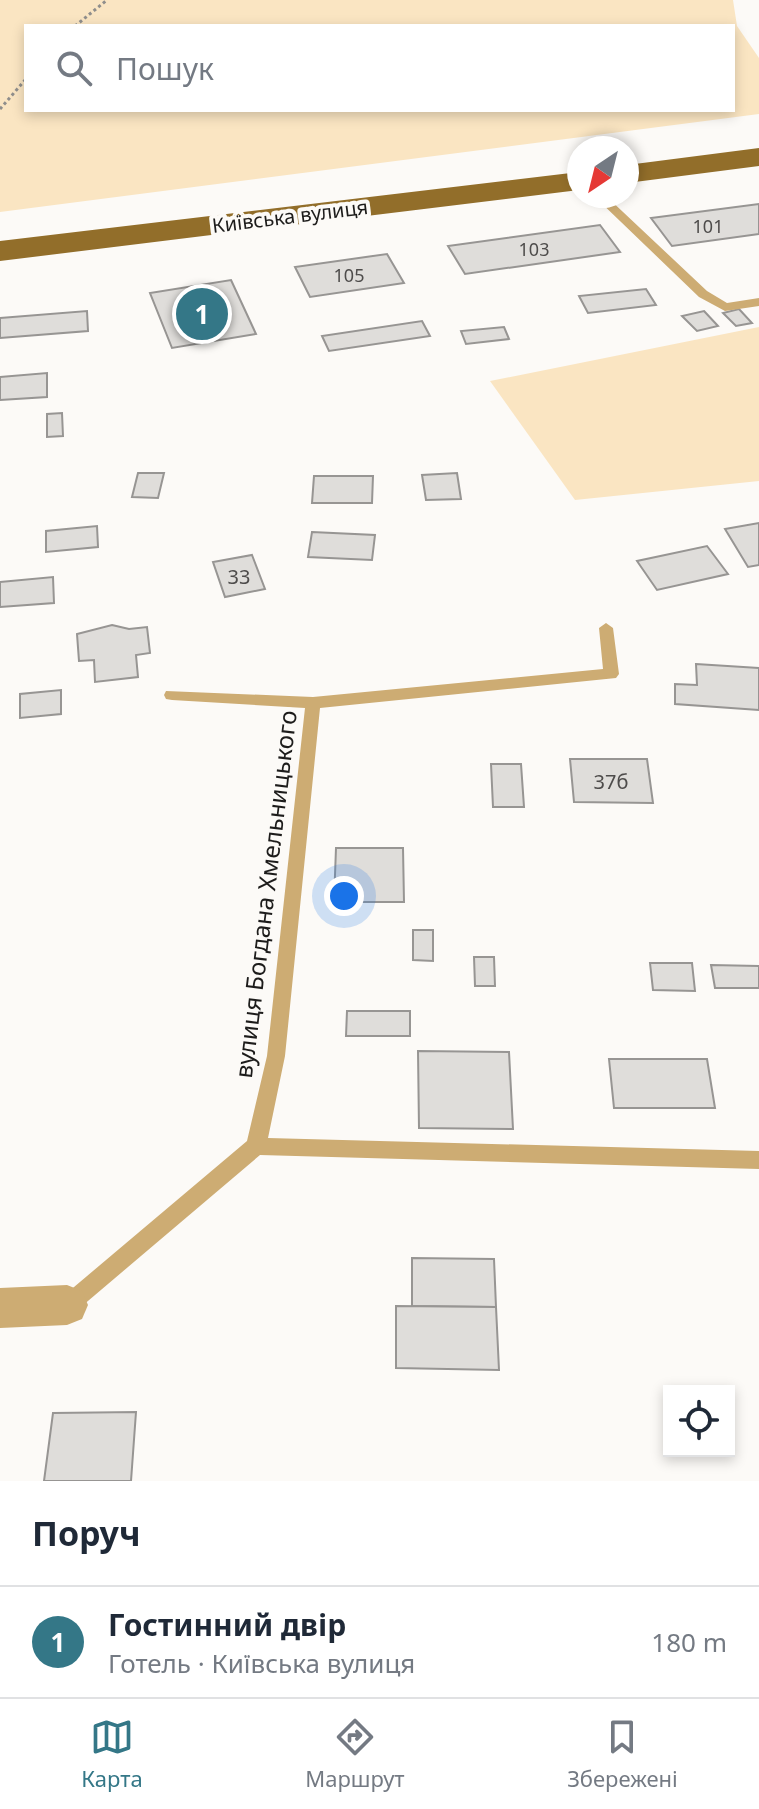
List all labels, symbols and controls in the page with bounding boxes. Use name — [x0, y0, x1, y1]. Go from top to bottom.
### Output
search box — [24, 24, 735, 112]
icon: search — [52, 46, 96, 90]
text: Пошук — [116, 48, 214, 89]
north arrow — [567, 136, 639, 208]
street label: Київська вулиця — [211, 193, 369, 239]
house number: 101 — [693, 214, 723, 238]
house number: 103 — [519, 237, 549, 261]
house number: 105 — [334, 263, 364, 287]
pin: 1 — [176, 284, 228, 344]
house number: 33 — [228, 563, 250, 590]
street label: вулиця Богдана Хмельницького — [226, 708, 304, 1080]
house number: 37б — [594, 768, 628, 795]
your location — [324, 876, 364, 916]
map controls — [663, 1385, 735, 1457]
button: locate — [663, 1385, 735, 1457]
text: Поруч — [32, 1510, 141, 1556]
text: Гостинний двір — [108, 1604, 346, 1645]
text: 1 — [51, 1624, 65, 1660]
text: 180 m — [651, 1624, 727, 1660]
text: Готель · Київська вулиця — [108, 1645, 415, 1681]
tab: Карта — [81, 1715, 143, 1793]
tab: Маршрут — [305, 1715, 405, 1793]
tab: Збережені — [567, 1715, 678, 1793]

